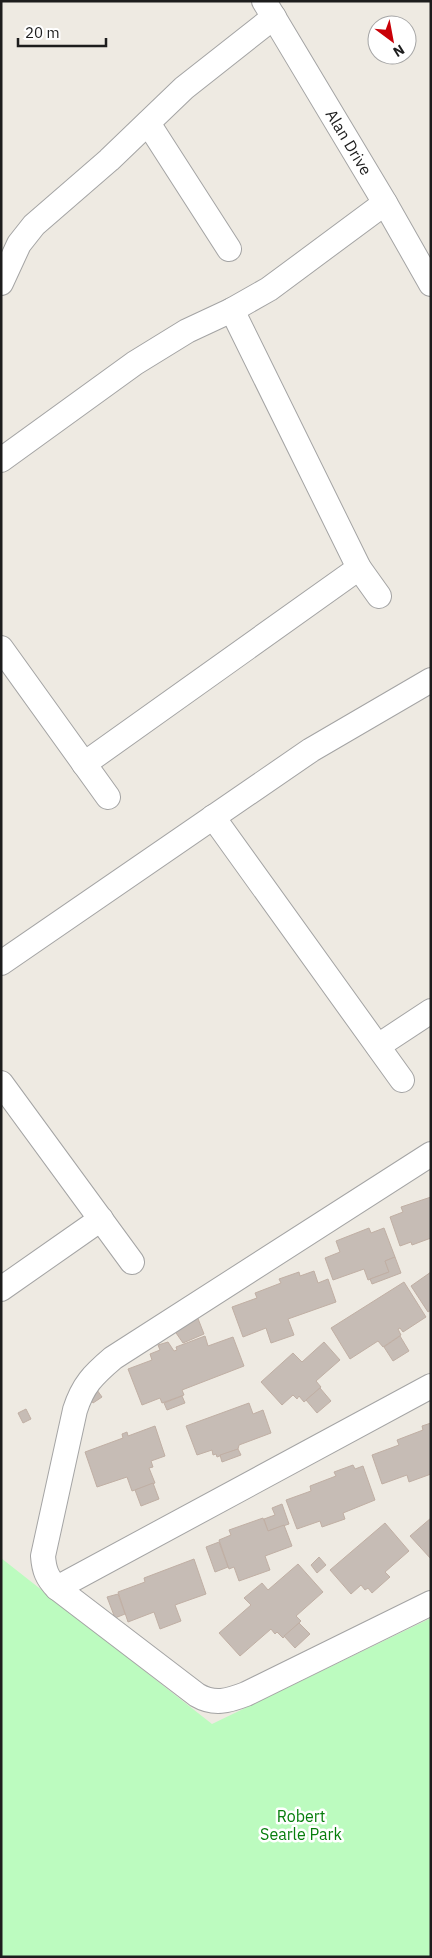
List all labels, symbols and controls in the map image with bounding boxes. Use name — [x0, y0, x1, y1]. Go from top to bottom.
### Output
scale bar — [18, 15, 105, 47]
north arrow — [367, 15, 417, 65]
text: 20 m — [25, 23, 60, 42]
text: N — [390, 41, 408, 61]
street label: Alan Drive — [322, 105, 377, 179]
park label: Robert Searle Park — [260, 1806, 342, 1844]

